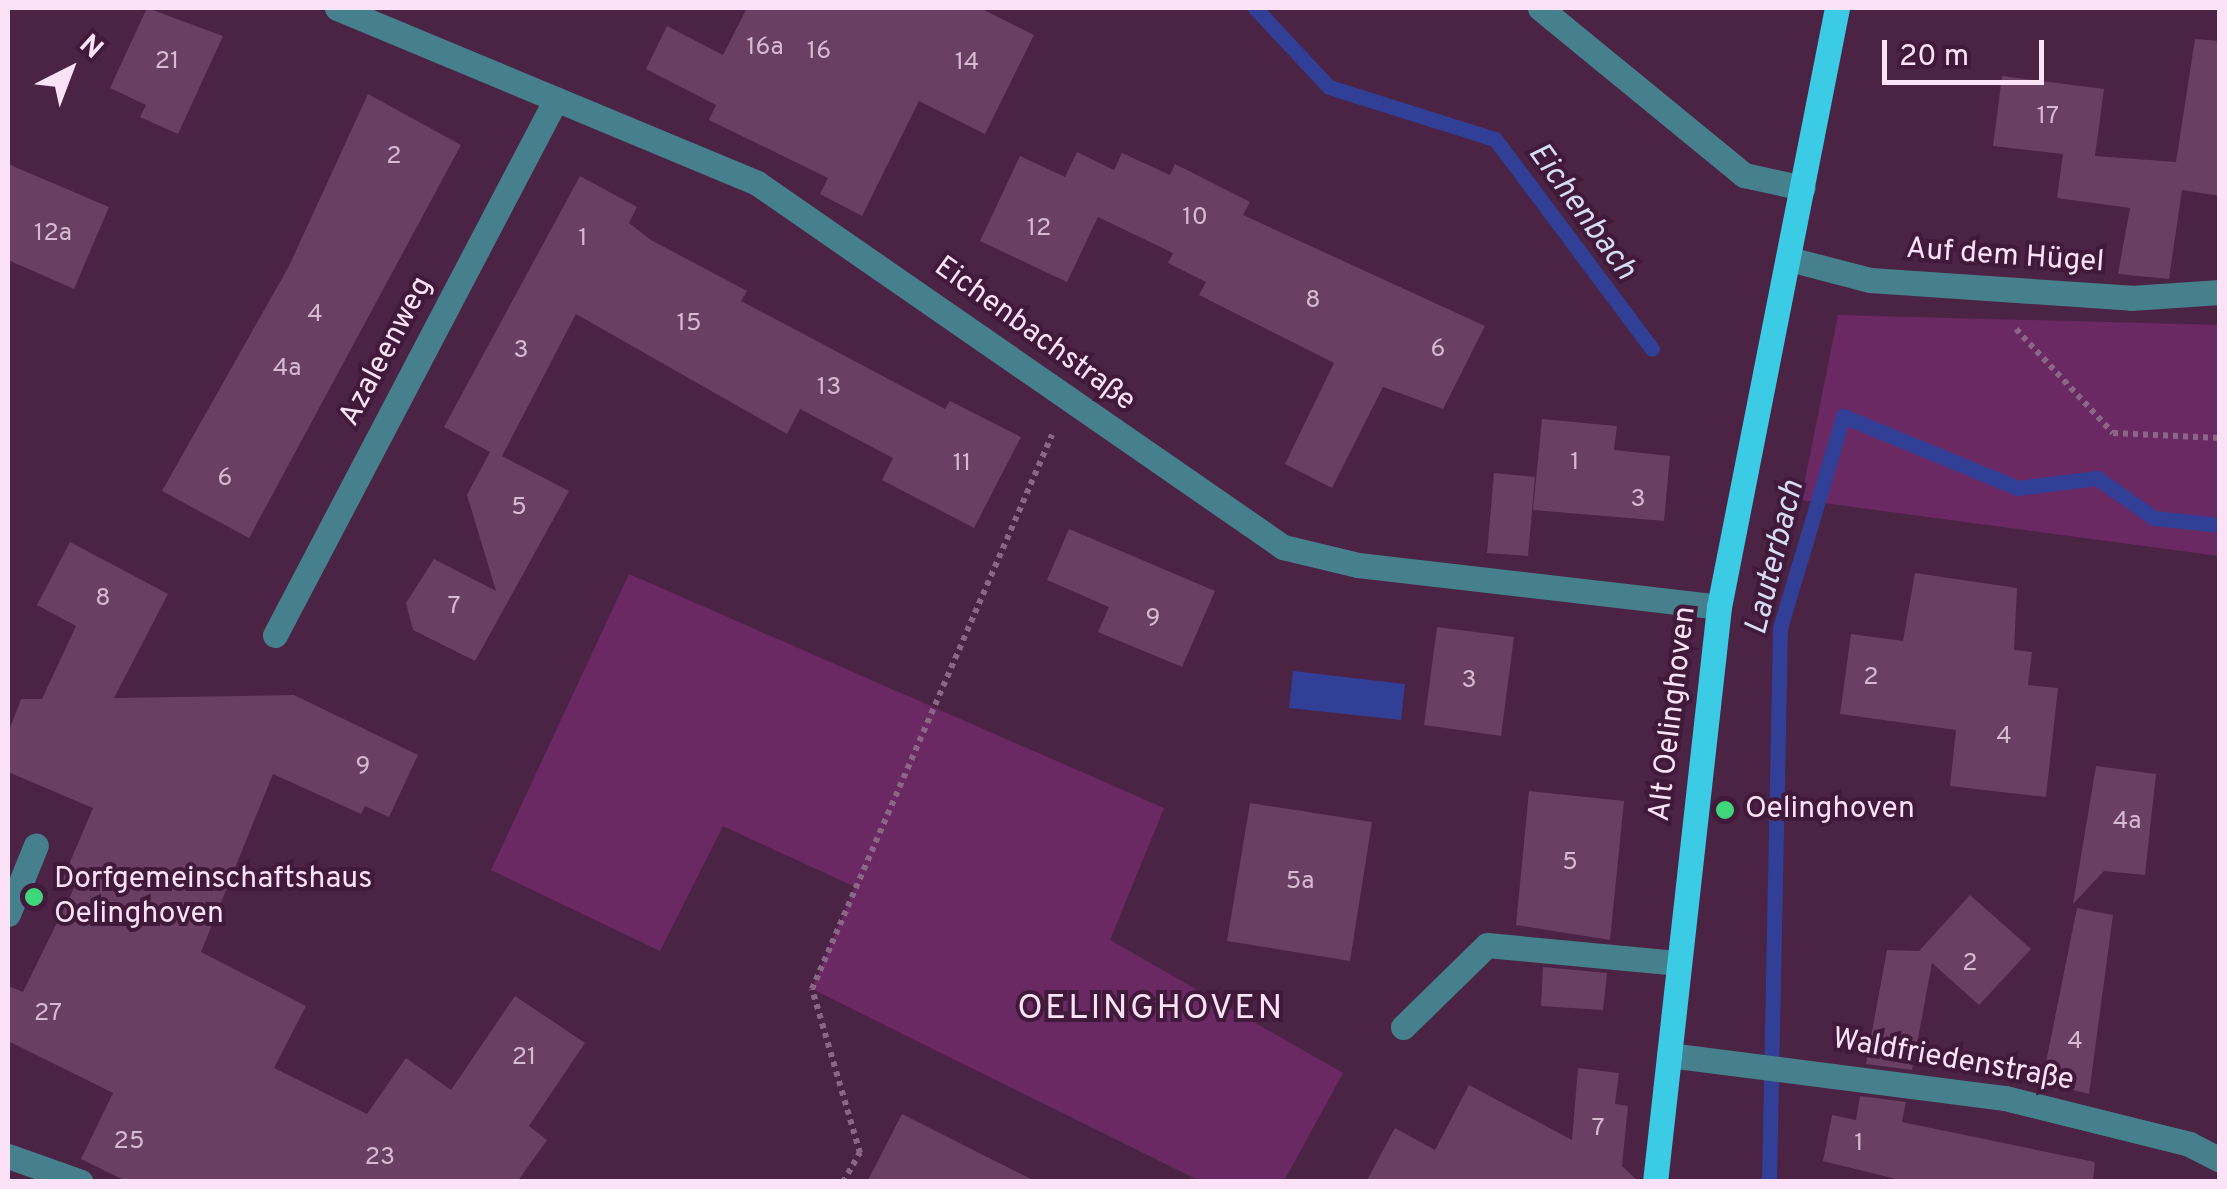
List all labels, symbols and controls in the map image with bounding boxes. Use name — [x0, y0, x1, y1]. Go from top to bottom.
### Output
north arrow — [20, 20, 120, 120]
scale bar — [1887, 20, 2050, 82]
text: N — [71, 28, 110, 68]
house number: 16a — [746, 33, 784, 63]
house number: 16 — [807, 37, 831, 67]
text: 20 m — [1899, 39, 1969, 76]
house number: 21 — [155, 47, 179, 77]
house number: 14 — [955, 48, 979, 78]
house number: 17 — [2037, 102, 2059, 132]
water label: Eichenbach — [1518, 136, 1644, 288]
house number: 2 — [386, 142, 402, 172]
house number: 10 — [1182, 203, 1208, 233]
house number: 12 — [1027, 214, 1051, 244]
house number: 12a — [34, 219, 72, 249]
house number: 1 — [578, 224, 588, 254]
street label: Auf dem Hügel — [1905, 232, 2105, 282]
street label: Eichenbachstraße — [926, 250, 1142, 420]
street label: Azaleenweg — [333, 271, 441, 433]
house number: 8 — [1305, 286, 1321, 316]
house number: 4 — [307, 300, 323, 330]
house number: 15 — [677, 309, 701, 339]
house number: 6 — [1431, 335, 1445, 365]
house number: 3 — [513, 336, 529, 366]
house number: 4a — [273, 354, 301, 384]
house number: 13 — [817, 373, 841, 403]
house number: 1 — [1570, 448, 1580, 478]
house number: 11 — [953, 449, 971, 479]
house number: 6 — [218, 464, 232, 494]
water label: Lauterbach — [1738, 477, 1814, 639]
house number: 3 — [1630, 485, 1646, 515]
house number: 5 — [511, 493, 527, 523]
house number: 8 — [95, 584, 111, 614]
house number: 7 — [447, 592, 461, 622]
house number: 9 — [1146, 604, 1160, 634]
street label: Alt Oelinghoven — [1643, 604, 1705, 824]
house number: 2 — [1863, 663, 1879, 693]
house number: 3 — [1461, 666, 1477, 696]
house number: 4 — [1996, 722, 2012, 752]
house number: 9 — [356, 752, 370, 782]
place label: Oelinghoven — [1745, 792, 1915, 828]
marker: Oelinghoven — [1714, 799, 1736, 821]
house number: 4a — [2113, 807, 2141, 837]
house number: 5 — [1562, 848, 1578, 878]
place label: Dorfgemeinschaftshaus Oelinghoven — [54, 862, 372, 932]
house number: 5a — [1286, 867, 1314, 897]
marker: Dorfgemeinschaftshaus Oelinghoven — [23, 886, 45, 908]
house number: 2 — [1962, 949, 1978, 979]
district label: OELINGHOVEN — [1017, 988, 1285, 1030]
house number: 27 — [34, 999, 62, 1029]
street label: Waldfriedenstraße — [1830, 1022, 2076, 1100]
house number: 4 — [2067, 1027, 2083, 1057]
house number: 21 — [512, 1043, 536, 1073]
house number: 7 — [1591, 1114, 1605, 1144]
house number: 25 — [114, 1127, 144, 1157]
house number: 1 — [1854, 1129, 1864, 1159]
house number: 23 — [365, 1143, 395, 1173]

